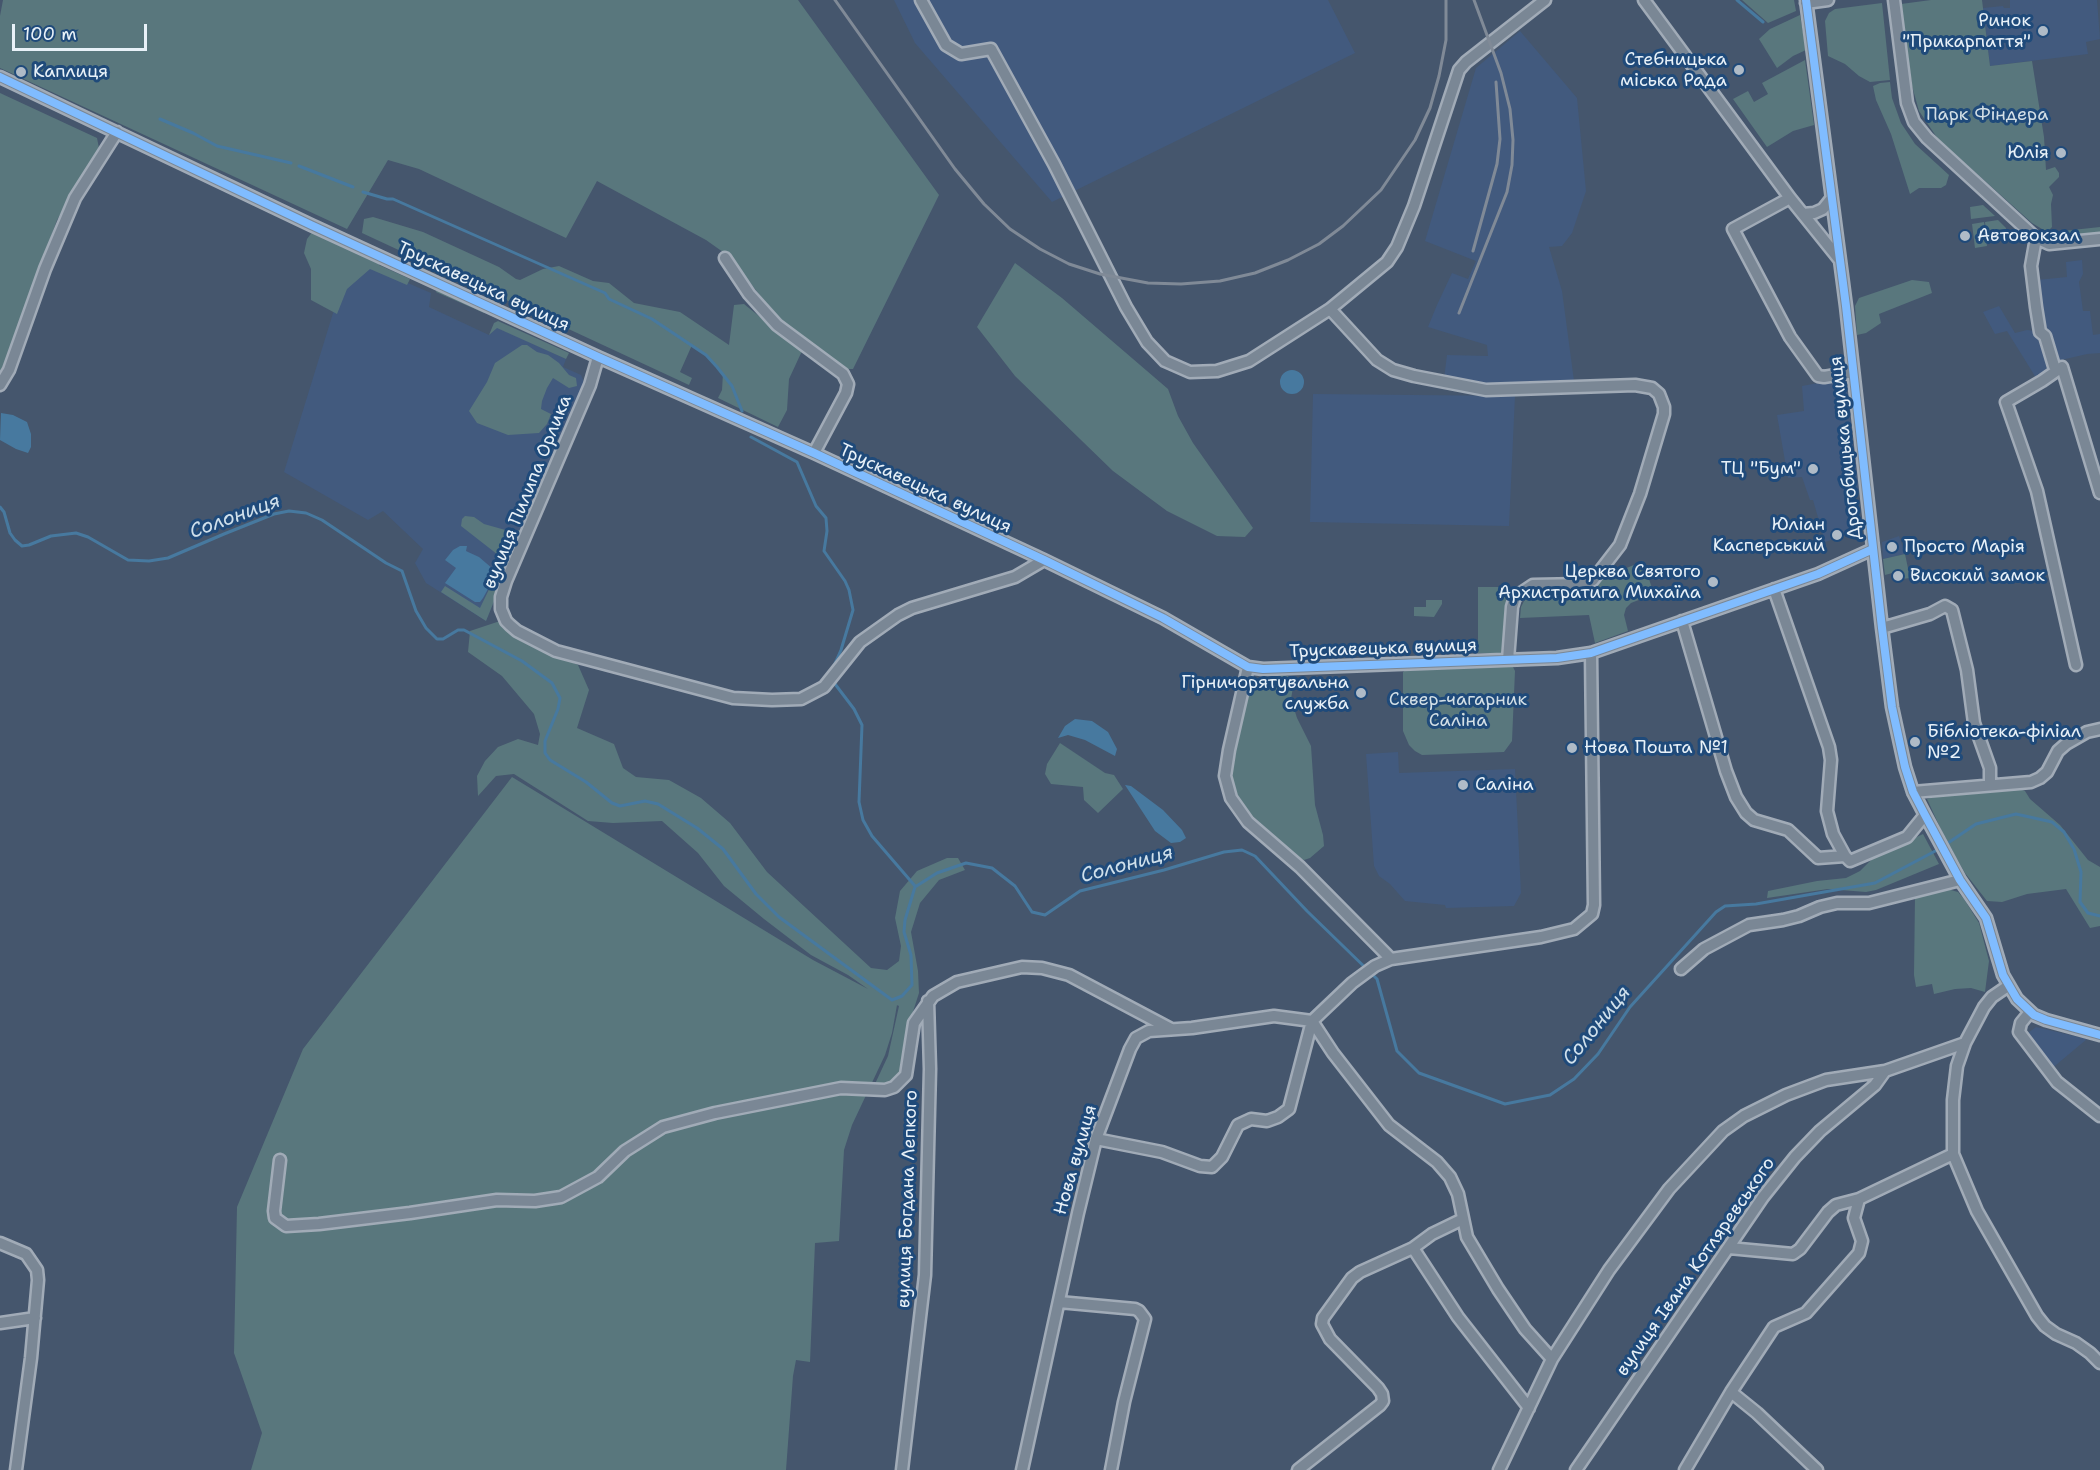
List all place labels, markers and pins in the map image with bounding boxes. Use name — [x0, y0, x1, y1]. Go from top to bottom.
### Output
place label: Ринок "Прикарпаття" — [1902, 10, 2031, 52]
marker: Ринок "Прикарпаття" — [2036, 24, 2050, 38]
place label: Стебницька міська Рада — [1620, 49, 1727, 92]
place label: Каплиця — [33, 61, 108, 83]
marker: Стебницька міська Рада — [1732, 63, 1746, 77]
marker: Каплиця — [14, 65, 28, 79]
place label: Юлія — [2007, 142, 2049, 164]
marker: Юлія — [2054, 146, 2068, 160]
place label: Автовокзал — [1977, 225, 2080, 247]
marker: Автовокзал — [1958, 229, 1972, 243]
place label: ТЦ "Бум" — [1721, 458, 1801, 480]
marker: ТЦ "Бум" — [1806, 462, 1820, 476]
place label: Юліан Касперський — [1713, 514, 1825, 556]
marker: Юліан Касперський — [1830, 528, 1844, 542]
place label: Просто Марія — [1904, 536, 2025, 558]
marker: Просто Марія — [1885, 540, 1899, 554]
place label: Церква Святого Архистратига Михаїла — [1498, 561, 1701, 604]
place label: Високий замок — [1910, 565, 2045, 587]
marker: Високий замок — [1891, 569, 1905, 583]
marker: Церква Святого Архистратига Михаїла — [1706, 575, 1720, 589]
place label: Гірничорятувальна служба — [1181, 672, 1349, 714]
marker: Гірничорятувальна служба — [1354, 686, 1368, 700]
place label: Бібліотека-філіал №2 — [1927, 721, 2081, 764]
marker: Бібліотека-філіал №2 — [1908, 735, 1922, 749]
place label: Нова Пошта №1 — [1584, 737, 1728, 759]
marker: Нова Пошта №1 — [1565, 741, 1579, 755]
place label: Саліна — [1475, 774, 1534, 796]
marker: Саліна — [1456, 778, 1470, 792]

